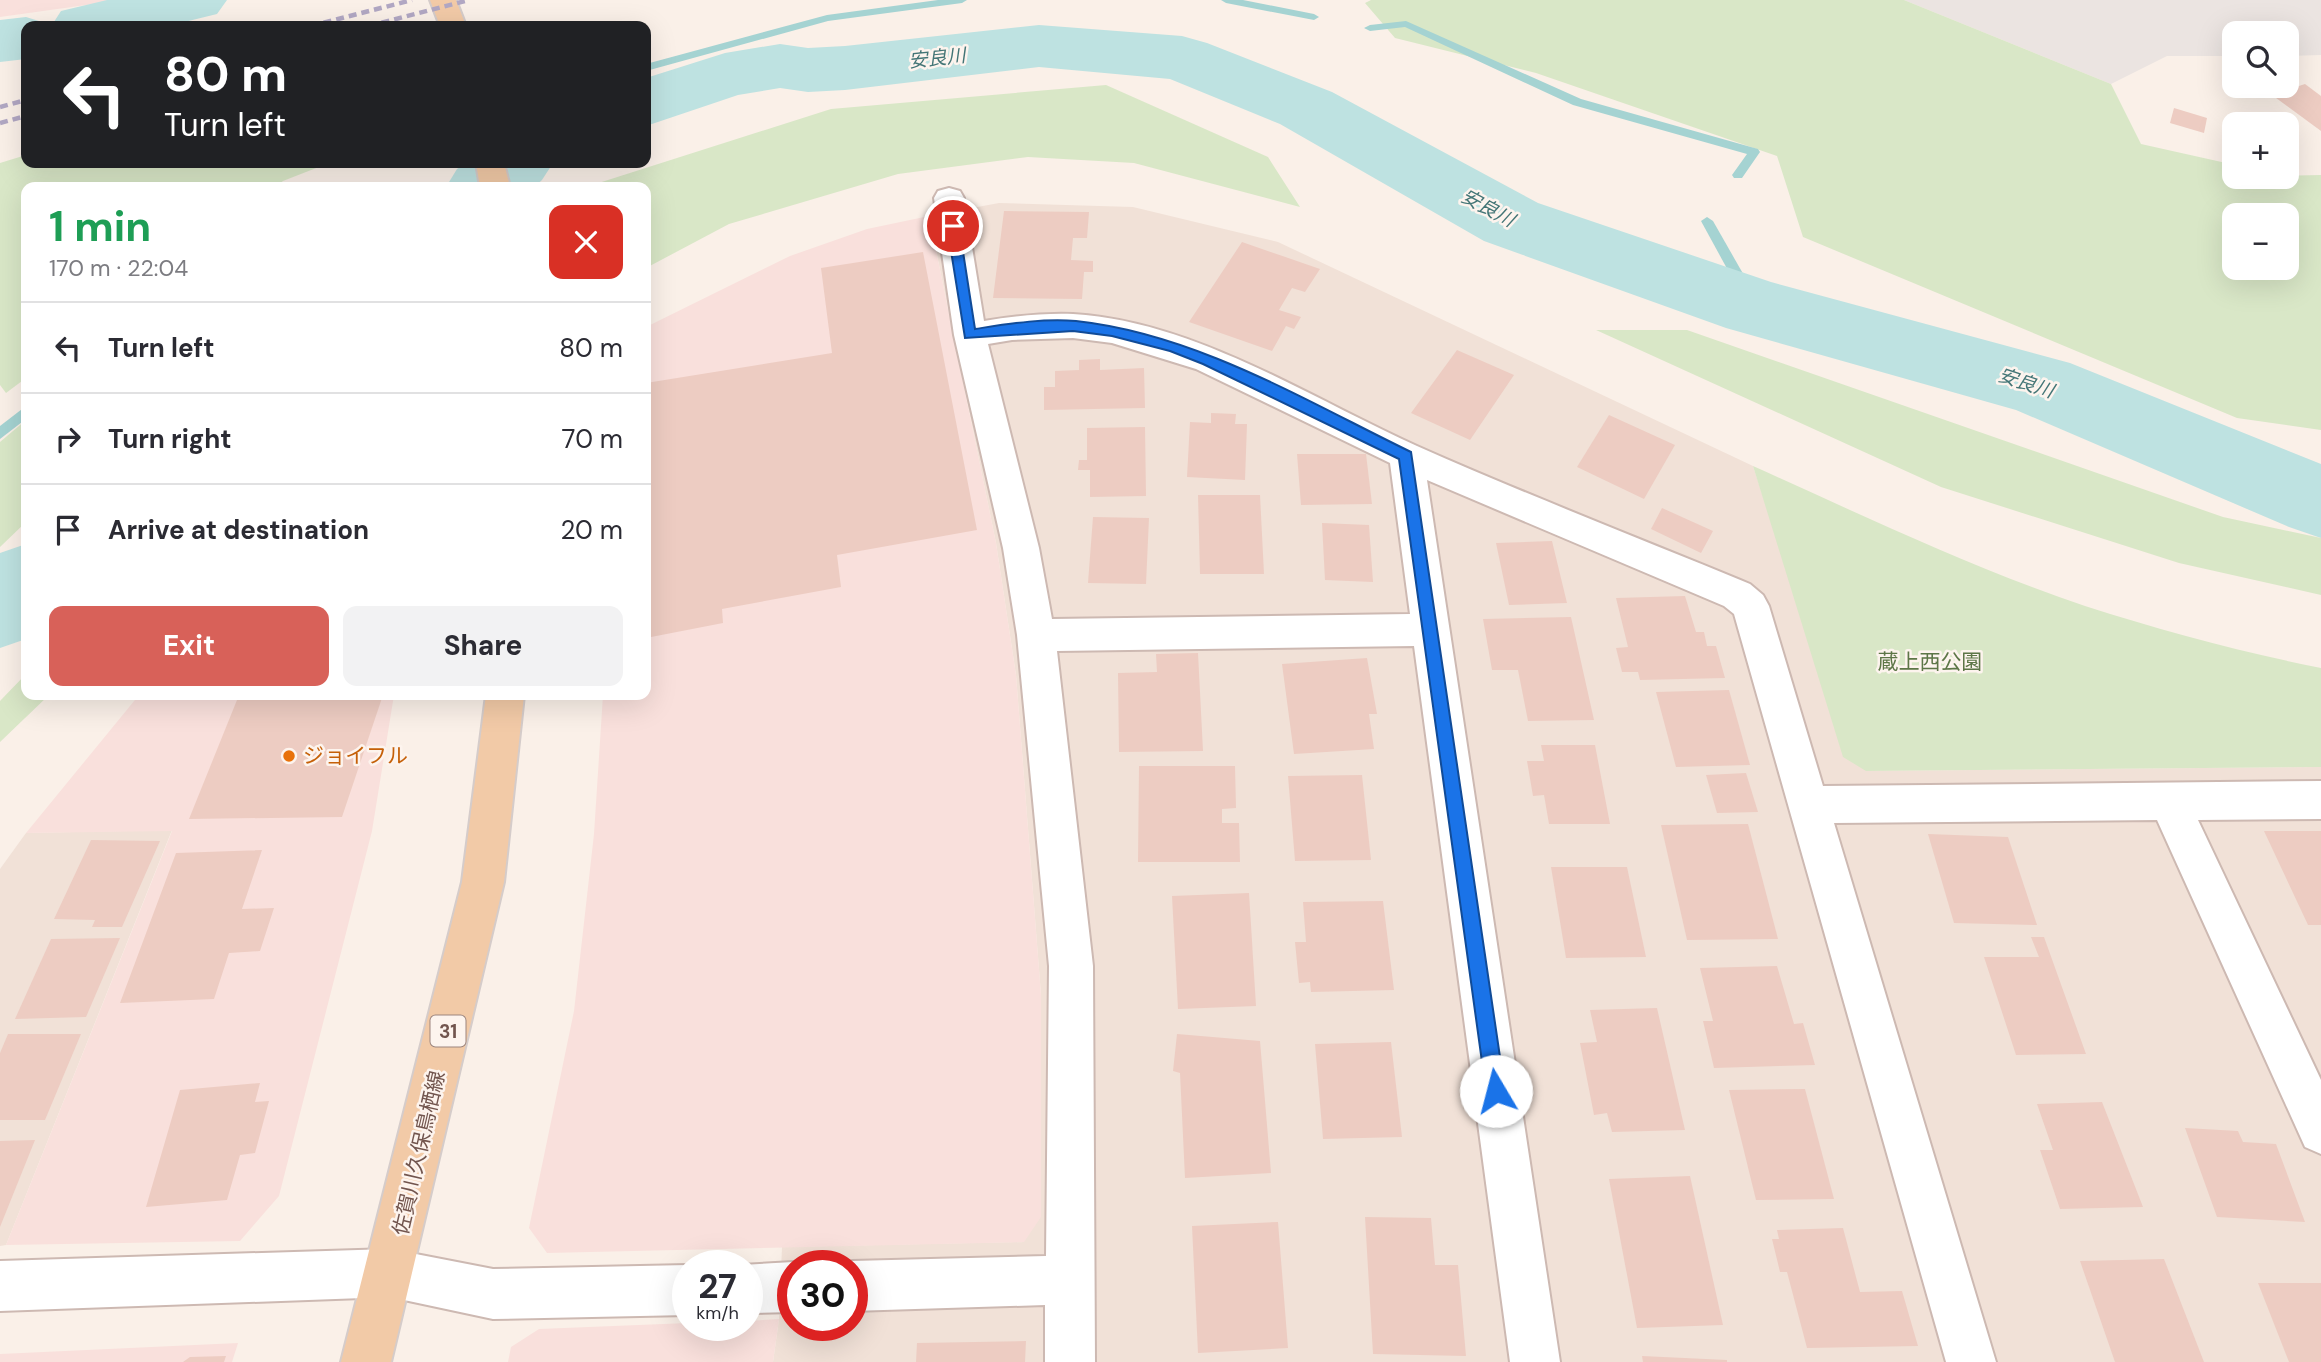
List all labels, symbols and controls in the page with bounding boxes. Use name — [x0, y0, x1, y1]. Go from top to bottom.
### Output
map controls — [2222, 21, 2299, 280]
button: search — [2222, 21, 2299, 98]
text: 80 m — [164, 42, 287, 106]
water label: 安良川 — [907, 42, 969, 73]
icon: left — [49, 49, 140, 140]
text: Turn left — [164, 104, 286, 146]
button: + — [2222, 112, 2299, 189]
water label: 安良川 — [1457, 184, 1521, 233]
pin — [923, 196, 983, 256]
text: 1 min — [49, 199, 151, 254]
button: − — [2222, 203, 2299, 280]
button: close — [549, 205, 623, 279]
icon: arrive — [934, 207, 972, 245]
text: 170 m · 22:04 — [49, 253, 188, 283]
icon: left — [49, 329, 87, 367]
text: Turn left — [108, 331, 215, 365]
text: 80 m — [559, 331, 623, 365]
water label: 安良川 — [1995, 362, 2059, 404]
icon: right — [49, 420, 87, 458]
text: Turn right — [108, 422, 232, 456]
text: 70 m — [562, 422, 623, 456]
icon: arrive — [49, 511, 87, 549]
text: Arrive at destination — [108, 513, 369, 547]
text: 20 m — [560, 513, 623, 547]
button: Exit — [49, 606, 329, 686]
button: Share — [343, 606, 623, 686]
park label: 蔵上西公園 — [1878, 648, 1983, 676]
place label: ジョイフル — [303, 742, 408, 770]
marker: ジョイフル — [281, 748, 297, 764]
road number: 31 — [430, 1015, 466, 1046]
position arrow — [1459, 1054, 1533, 1128]
street label: 佐賀川久保鳥栖線 — [386, 1068, 452, 1238]
speed limit sign: 30 — [777, 1250, 868, 1341]
text: 27 — [698, 1263, 737, 1309]
text: km/h — [696, 1301, 739, 1325]

